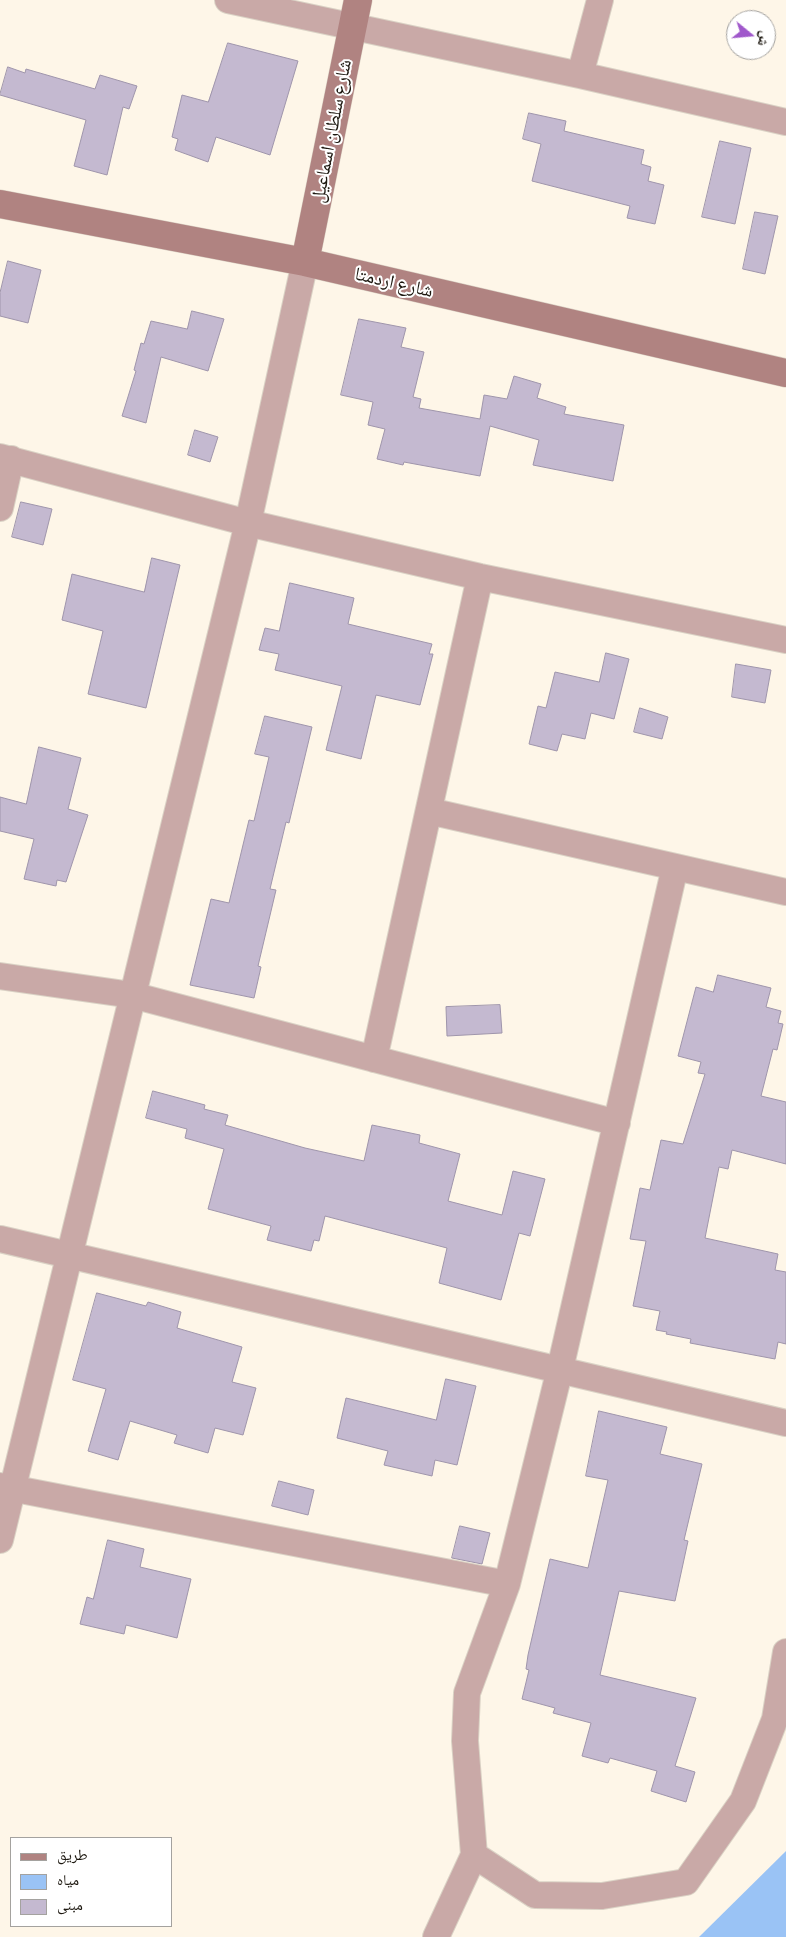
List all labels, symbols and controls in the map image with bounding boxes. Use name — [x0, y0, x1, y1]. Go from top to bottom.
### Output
north arrow — [726, 10, 776, 60]
text: ش — [755, 30, 775, 49]
street label: شارع سلطان اسماعيل — [306, 57, 356, 205]
street label: شارع اردمتا — [353, 262, 435, 302]
legend — [10, 1837, 172, 1927]
text: طريق — [57, 1845, 88, 1863]
text: مياه — [57, 1870, 79, 1888]
text: مبنى — [57, 1895, 83, 1913]

